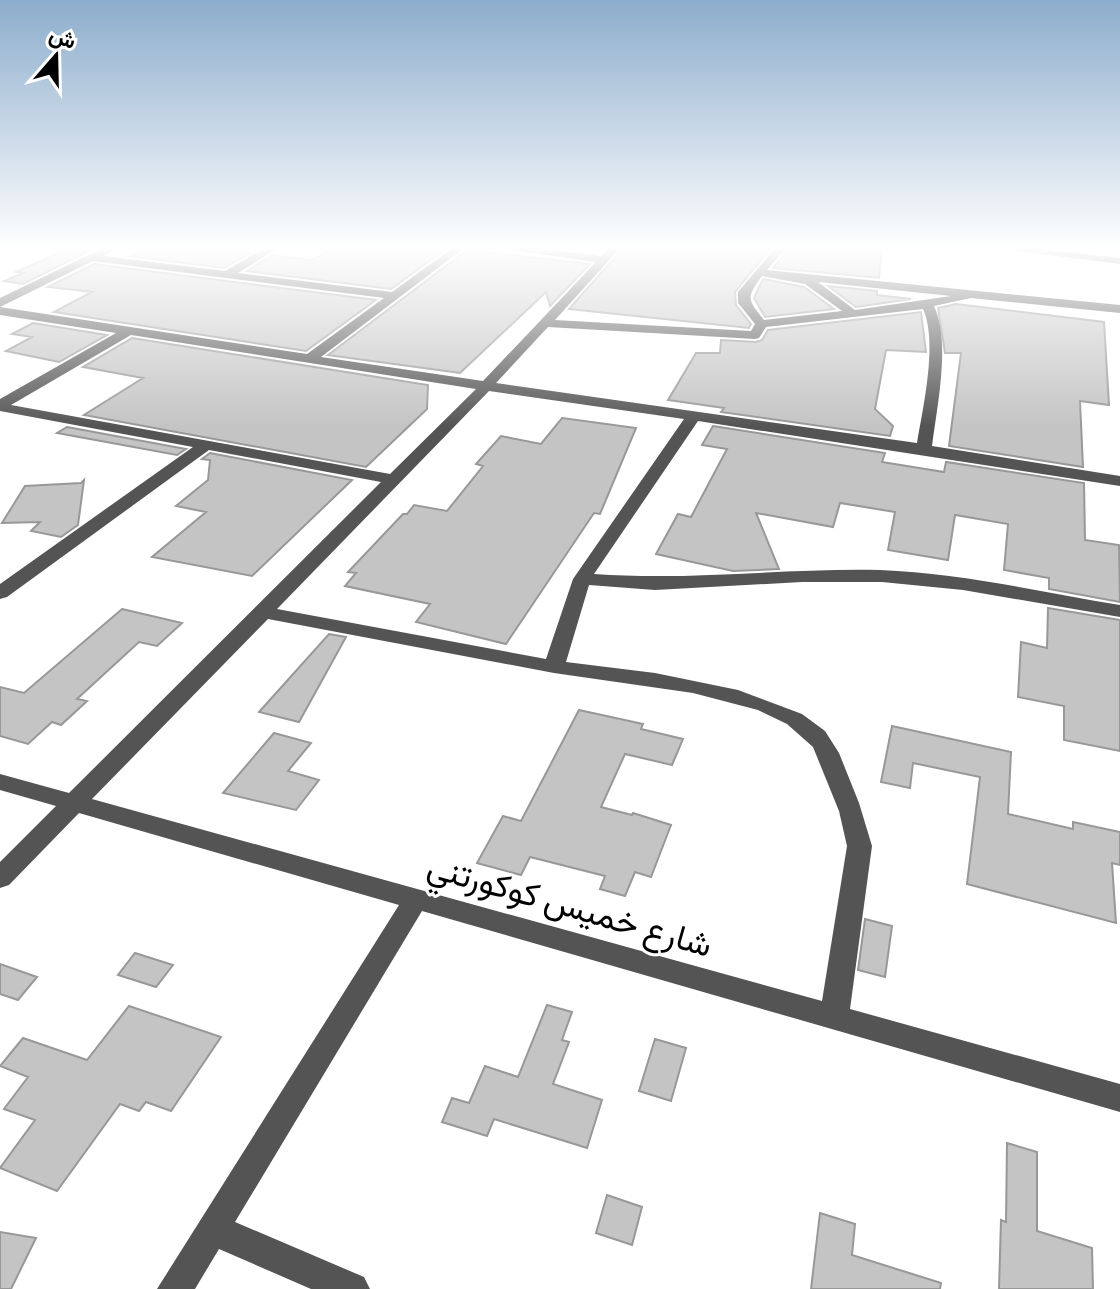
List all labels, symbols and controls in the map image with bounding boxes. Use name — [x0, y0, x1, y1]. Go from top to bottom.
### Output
north arrow — [16, 16, 96, 96]
text: ش — [46, 20, 80, 55]
street label: شارع خميس كوكورتني — [421, 842, 718, 972]

